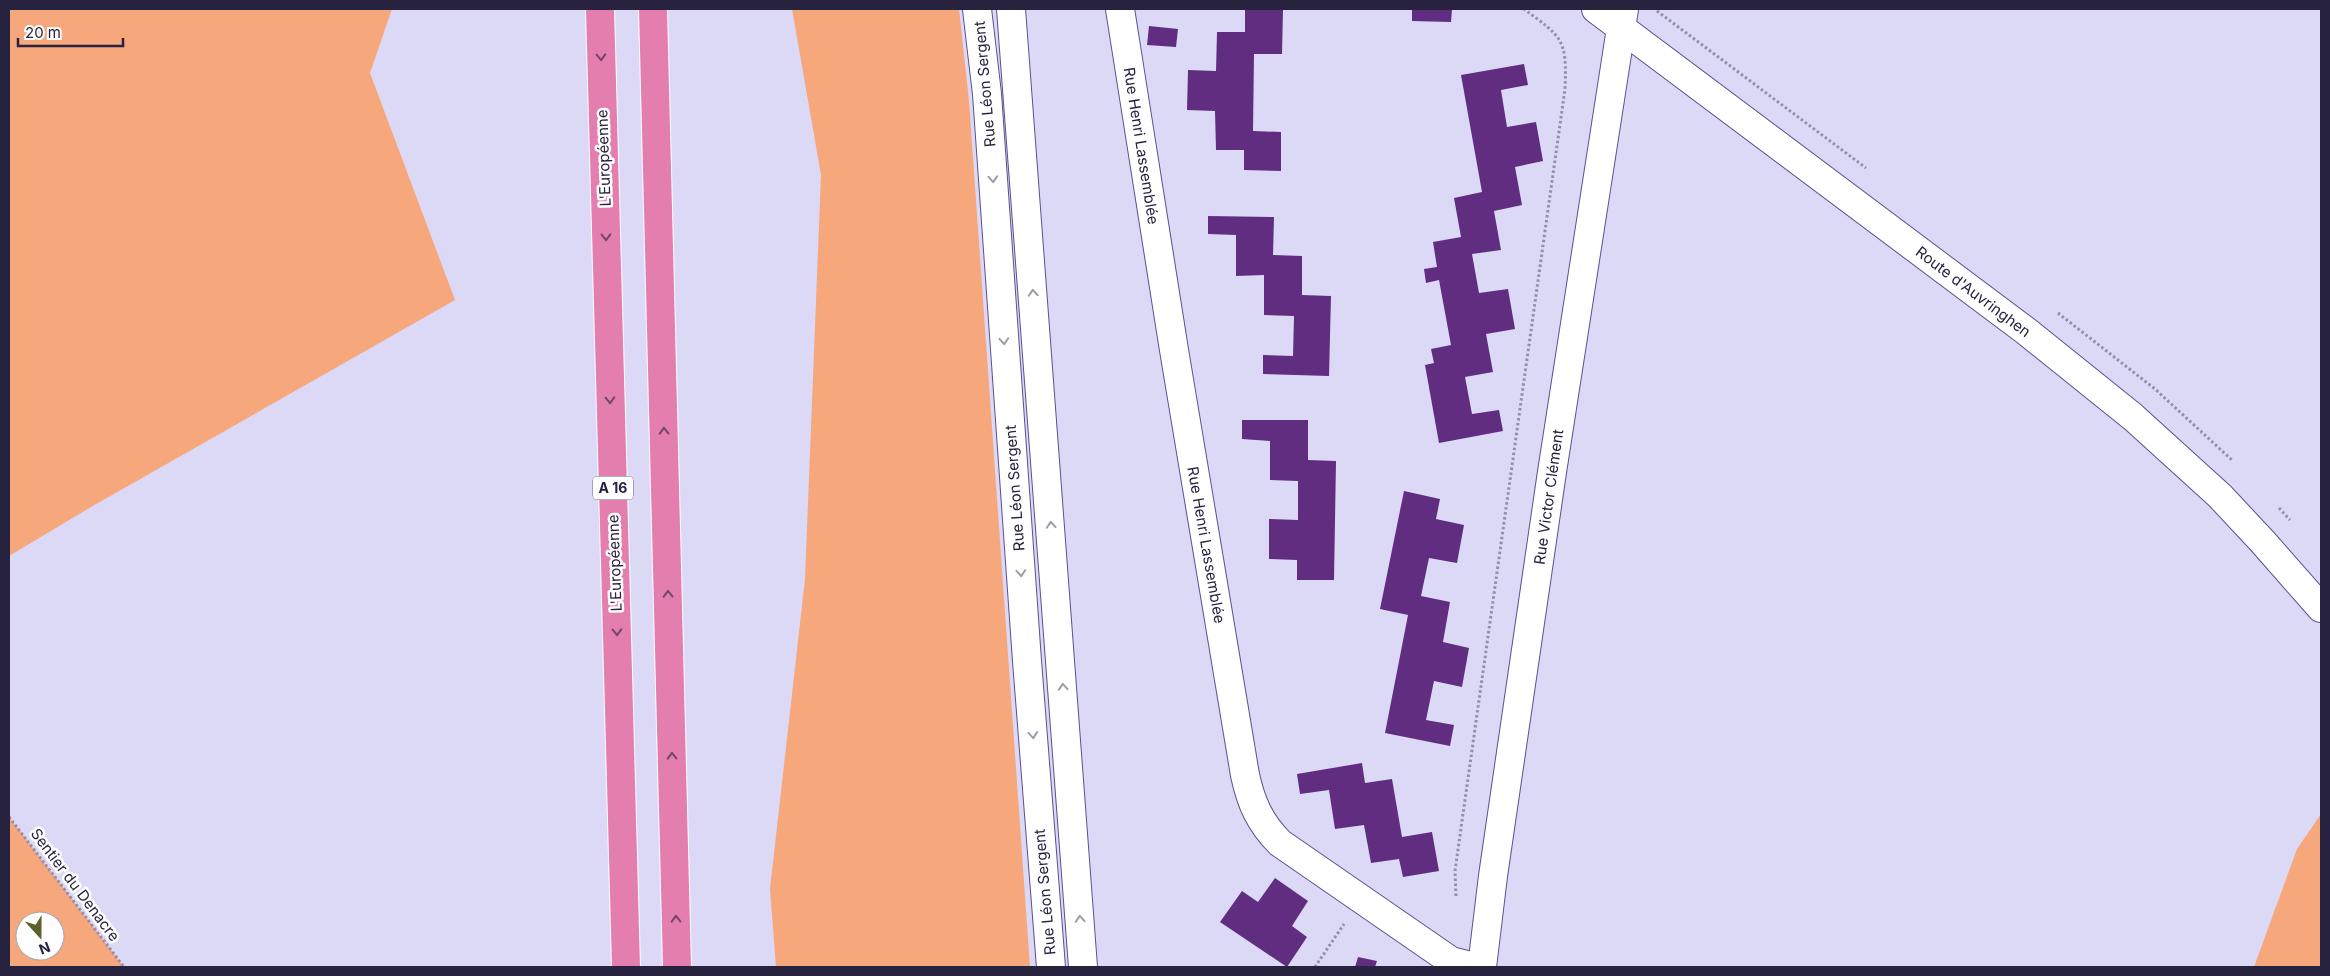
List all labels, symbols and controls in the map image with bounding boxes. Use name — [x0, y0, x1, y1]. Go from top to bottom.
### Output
scale bar — [18, 15, 122, 47]
street label: Rue Léon Sergent — [970, 20, 999, 148]
text: 20 m — [25, 23, 61, 42]
one-way arrow — [596, 54, 606, 62]
street label: Rue Henri Lassemblée — [1120, 66, 1163, 226]
street label: L'Européenne — [592, 109, 615, 207]
one-way arrow — [987, 176, 998, 184]
one-way arrow — [601, 234, 611, 242]
street label: Route d'Auvringhen — [1912, 242, 2035, 341]
one-way arrow — [1028, 289, 1039, 297]
one-way arrow — [999, 338, 1010, 346]
one-way arrow — [605, 396, 615, 404]
street label: Rue Léon Sergent — [1001, 424, 1028, 552]
one-way arrow — [659, 427, 669, 434]
street label: Rue Victor Clément — [1530, 428, 1567, 566]
street label: Rue Henri Lassemblée — [1183, 465, 1230, 625]
road number: A 16 — [593, 476, 633, 499]
street label: L'Européenne — [603, 514, 626, 612]
one-way arrow — [1045, 520, 1056, 528]
one-way arrow — [1015, 570, 1026, 578]
one-way arrow — [663, 589, 673, 597]
one-way arrow — [611, 629, 622, 637]
one-way arrow — [1057, 682, 1068, 690]
one-way arrow — [1027, 732, 1038, 740]
one-way arrow — [667, 752, 677, 760]
street label: Sentier du Denacre — [27, 825, 124, 945]
street label: Rue Léon Sergent — [1030, 828, 1059, 956]
north arrow — [15, 911, 65, 961]
one-way arrow — [671, 914, 681, 922]
one-way arrow — [1074, 914, 1085, 922]
text: N — [37, 939, 53, 958]

